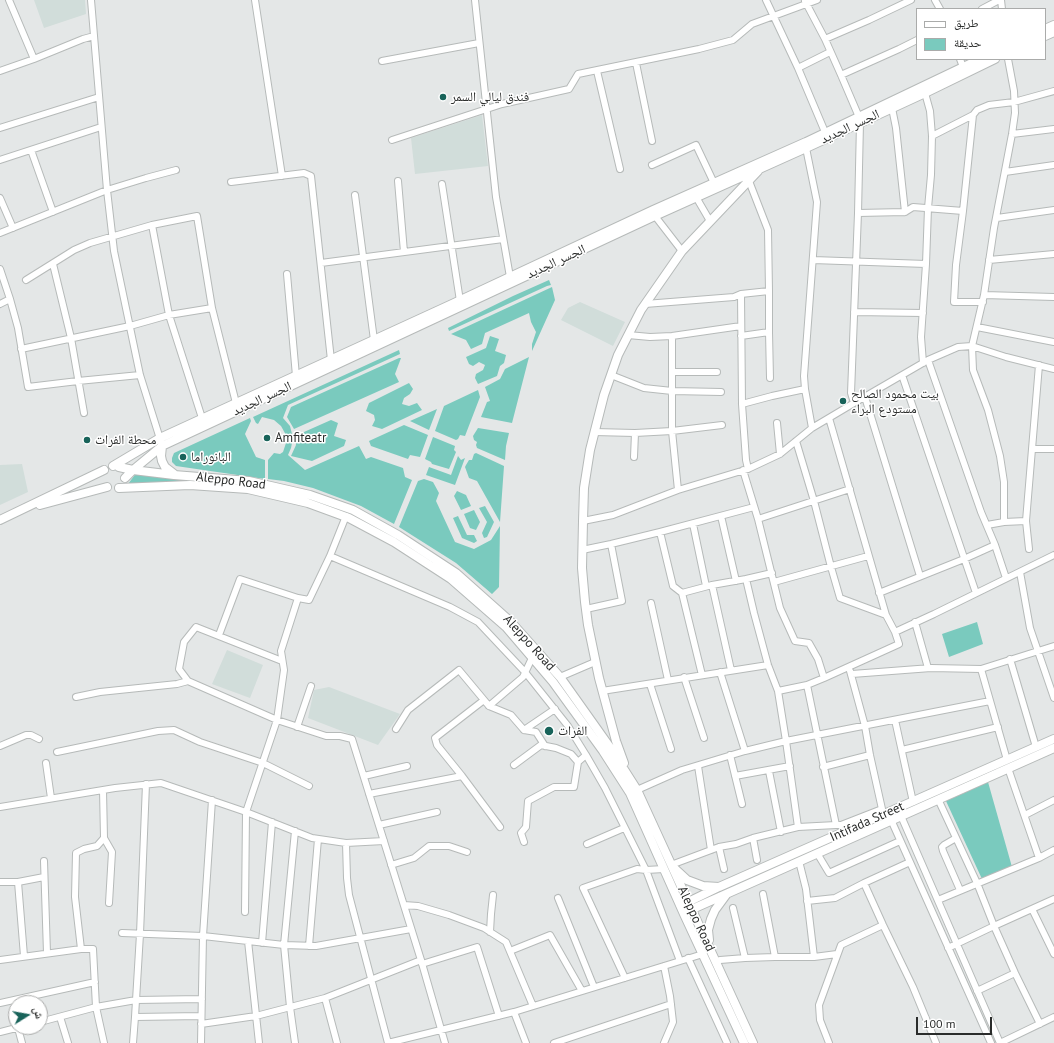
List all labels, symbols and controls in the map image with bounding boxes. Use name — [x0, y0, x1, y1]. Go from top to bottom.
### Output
legend — [916, 8, 1046, 60]
text: طريق — [954, 15, 979, 30]
text: حديقة — [954, 35, 982, 50]
place label: فندق ليالي السمر — [451, 89, 529, 105]
marker: فندق ليالي السمر — [438, 92, 448, 102]
street label: الجسر الجديد — [818, 107, 882, 147]
street label: الجسر الجديد — [524, 242, 588, 282]
street label: الجسر الجديد — [230, 379, 294, 419]
place label: بيت محمود الصالح مستودع البراء — [851, 386, 939, 417]
marker: بيت محمود الصالح مستودع البراء — [838, 396, 848, 406]
place label: Amfiteatr — [275, 430, 326, 446]
place label: محطة الفرات — [95, 432, 156, 448]
marker: Amfiteatr — [262, 433, 272, 443]
marker: محطة الفرات — [82, 435, 92, 445]
place label: البانوراما — [191, 449, 231, 465]
marker: البانوراما — [178, 452, 188, 462]
street label: Aleppo Road — [195, 469, 267, 493]
street label: Aleppo Road — [500, 612, 558, 674]
place label: الفرات — [558, 723, 587, 739]
marker: الفرات — [543, 725, 555, 737]
street label: Intifada Street — [828, 799, 906, 845]
street label: Aleppo Road — [674, 884, 718, 954]
north arrow — [8, 995, 48, 1035]
text: ش — [31, 1006, 47, 1020]
scale bar — [918, 1009, 994, 1035]
text: 100 m — [923, 1016, 956, 1031]

